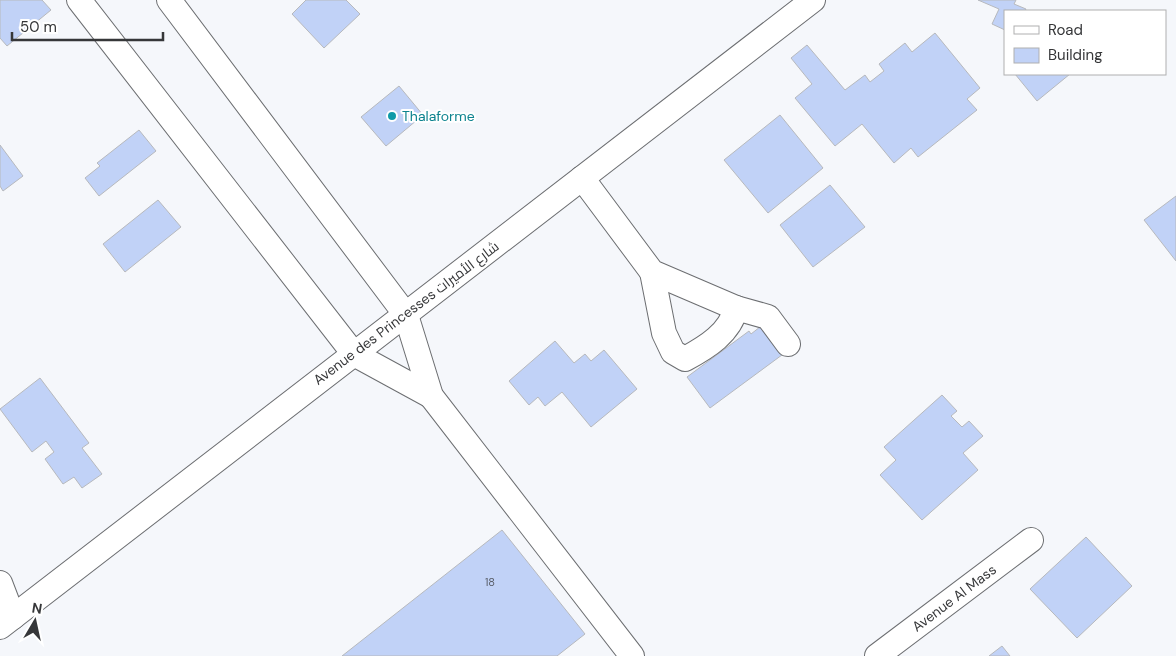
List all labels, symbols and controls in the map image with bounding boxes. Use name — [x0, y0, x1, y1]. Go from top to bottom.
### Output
scale bar — [12, 10, 164, 42]
legend — [1004, 10, 1166, 75]
text: 50 m — [20, 17, 57, 37]
text: Road — [1048, 20, 1083, 40]
text: Building — [1048, 45, 1103, 65]
place label: Thalaforme — [402, 107, 475, 125]
marker: Thalaforme — [386, 110, 398, 122]
street label: Avenue des Princesses شارع الأميرات — [310, 237, 502, 389]
street label: Avenue Al Mass — [908, 560, 1000, 636]
house number: 18 — [485, 575, 495, 589]
north arrow — [10, 596, 60, 646]
text: N — [31, 598, 43, 618]

